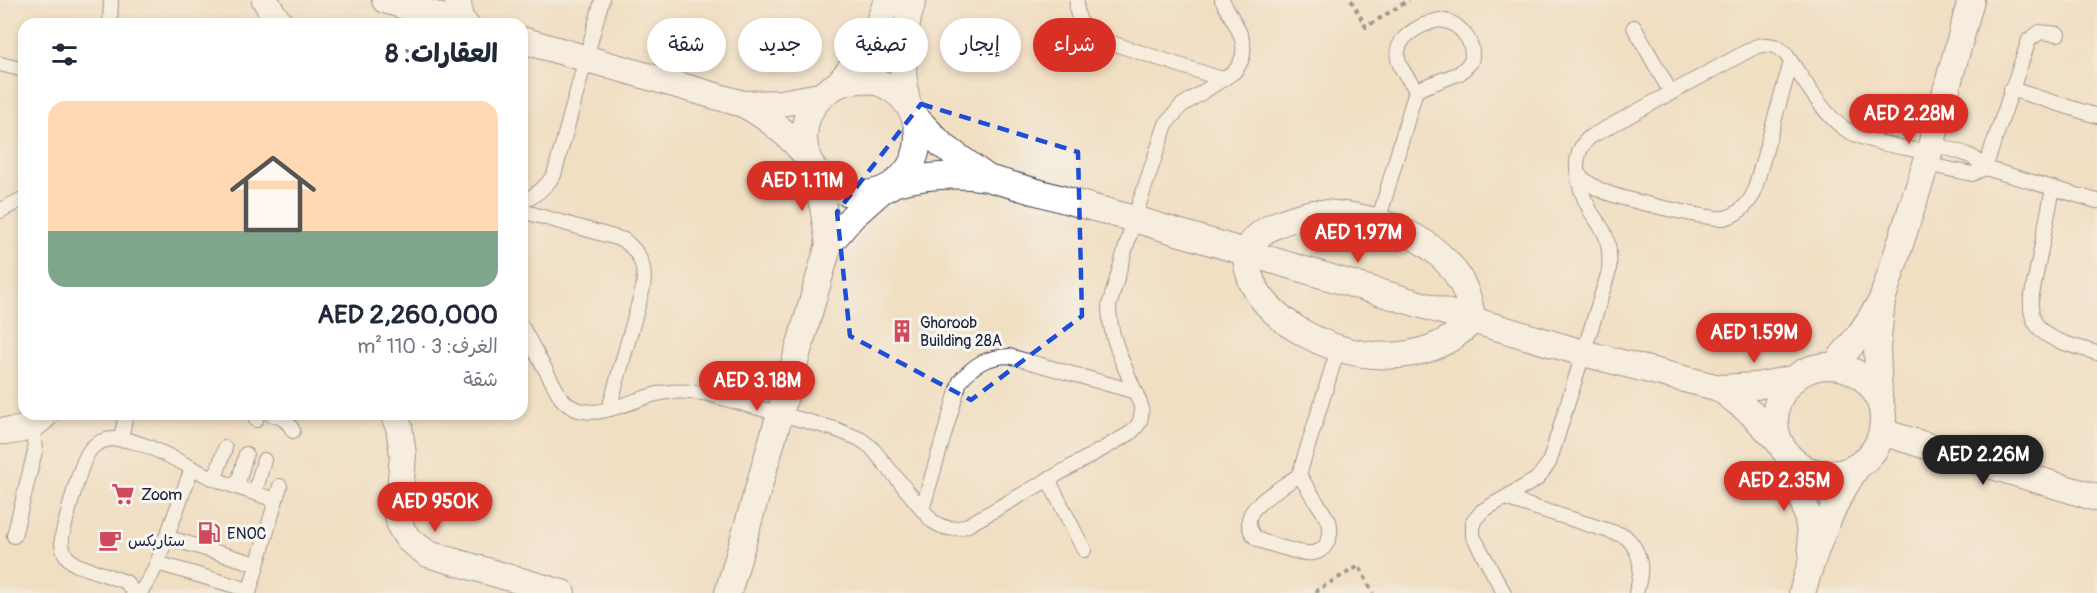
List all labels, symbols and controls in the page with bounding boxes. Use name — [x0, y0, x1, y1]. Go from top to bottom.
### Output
chip: شقة — [647, 18, 726, 72]
chip: جديد — [738, 18, 822, 72]
chip: تصفية — [834, 18, 928, 72]
chip: إيجار — [940, 18, 1021, 72]
chip: شراء — [1033, 18, 1116, 72]
icon: filters — [48, 38, 81, 71]
text: العقارات: 8 — [385, 38, 498, 70]
pin: AED 2.28M — [1840, 94, 1978, 145]
text: AED 2.28M — [1863, 101, 1955, 126]
icon: home — [219, 140, 327, 248]
pin: AED 1.11M — [733, 161, 871, 212]
text: AED 1.11M — [761, 168, 843, 193]
pin: AED 1.97M — [1289, 213, 1427, 264]
text: AED 1.97M — [1314, 220, 1402, 245]
text: AED 2,260,000 — [317, 299, 498, 331]
place label: Ghoroob Building 28A — [920, 313, 1002, 351]
pin: AED 1.59M — [1685, 313, 1823, 364]
building icon: Ghoroob Building 28A — [889, 318, 915, 344]
text: AED 1.59M — [1710, 320, 1798, 345]
text: الغرف: 3 · 110 m² — [358, 334, 498, 359]
pin: AED 3.18M — [688, 361, 826, 412]
text: شقة — [463, 367, 498, 392]
text: AED 3.18M — [713, 368, 801, 393]
pin: AED 2.26M — [1914, 435, 2052, 486]
text: AED 2.26M — [1936, 442, 2030, 467]
pin: AED 2.35M — [1715, 461, 1853, 512]
text: AED 2.35M — [1738, 468, 1830, 493]
supermarket icon: Zoom — [110, 481, 136, 507]
pin: AED 950K — [373, 482, 497, 533]
place label: Zoom — [141, 485, 182, 505]
text: AED 950K — [391, 489, 479, 514]
fuel station icon: ENOC — [196, 520, 222, 546]
place label: ENOC — [227, 524, 267, 544]
cafe icon: ستاربكس — [97, 527, 123, 553]
place label: ستاربكس — [128, 531, 185, 551]

